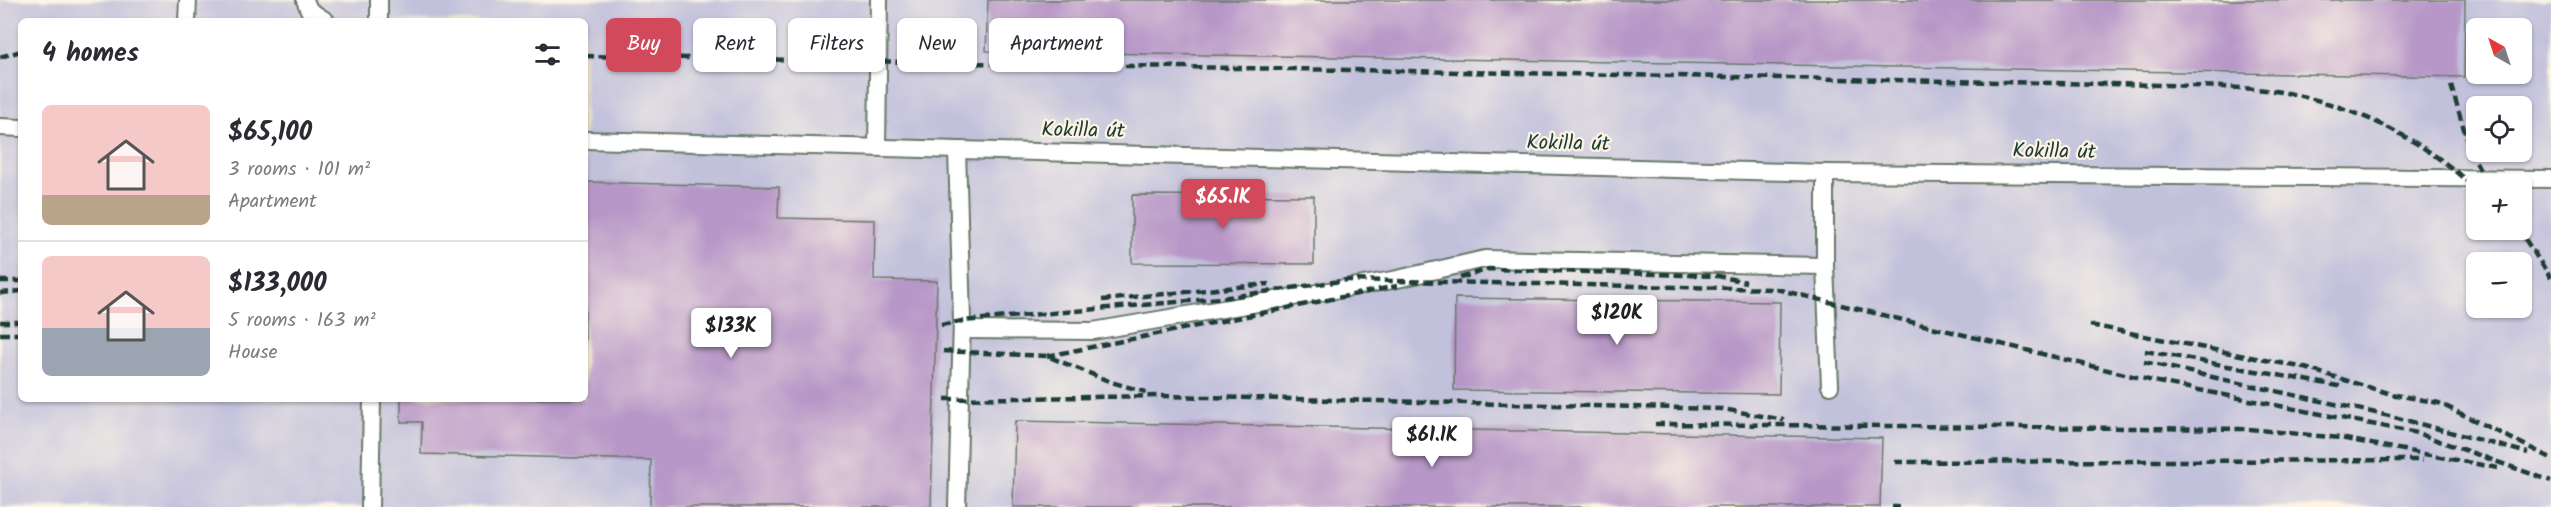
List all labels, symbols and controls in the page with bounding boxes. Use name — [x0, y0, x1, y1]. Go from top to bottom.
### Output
chip: Buy — [606, 18, 681, 72]
chip: Rent — [693, 18, 776, 72]
chip: Filters — [788, 18, 885, 72]
chip: New — [897, 18, 977, 72]
chip: Apartment — [989, 18, 1124, 72]
north arrow — [2466, 18, 2532, 84]
map controls — [2466, 18, 2532, 318]
text: 4 homes — [42, 33, 139, 75]
icon: filters — [531, 38, 564, 71]
button: locate — [2466, 96, 2532, 162]
text: $65,100 — [228, 112, 312, 154]
street label: Kokilla út — [1041, 114, 1126, 148]
street label: Kokilla út — [1526, 127, 1611, 161]
icon: home — [90, 129, 162, 201]
street label: Kokilla út — [2012, 135, 2097, 169]
text: 3 rooms · 101 m² — [228, 154, 370, 186]
button: + — [2466, 174, 2532, 240]
pin: $65.1K — [1174, 179, 1272, 230]
text: $65.1K — [1195, 182, 1251, 214]
text: Apartment — [228, 186, 317, 218]
button: − — [2466, 252, 2532, 318]
text: $133,000 — [228, 263, 327, 305]
icon: home — [90, 280, 162, 352]
pin: $120K — [1575, 295, 1659, 346]
text: $120K — [1591, 298, 1643, 330]
text: 5 rooms · 163 m² — [228, 305, 376, 337]
pin: $133K — [689, 308, 773, 359]
text: $133K — [705, 311, 757, 343]
text: House — [228, 337, 278, 369]
pin: $61.1K — [1383, 417, 1481, 468]
text: $61.1K — [1406, 420, 1458, 452]

